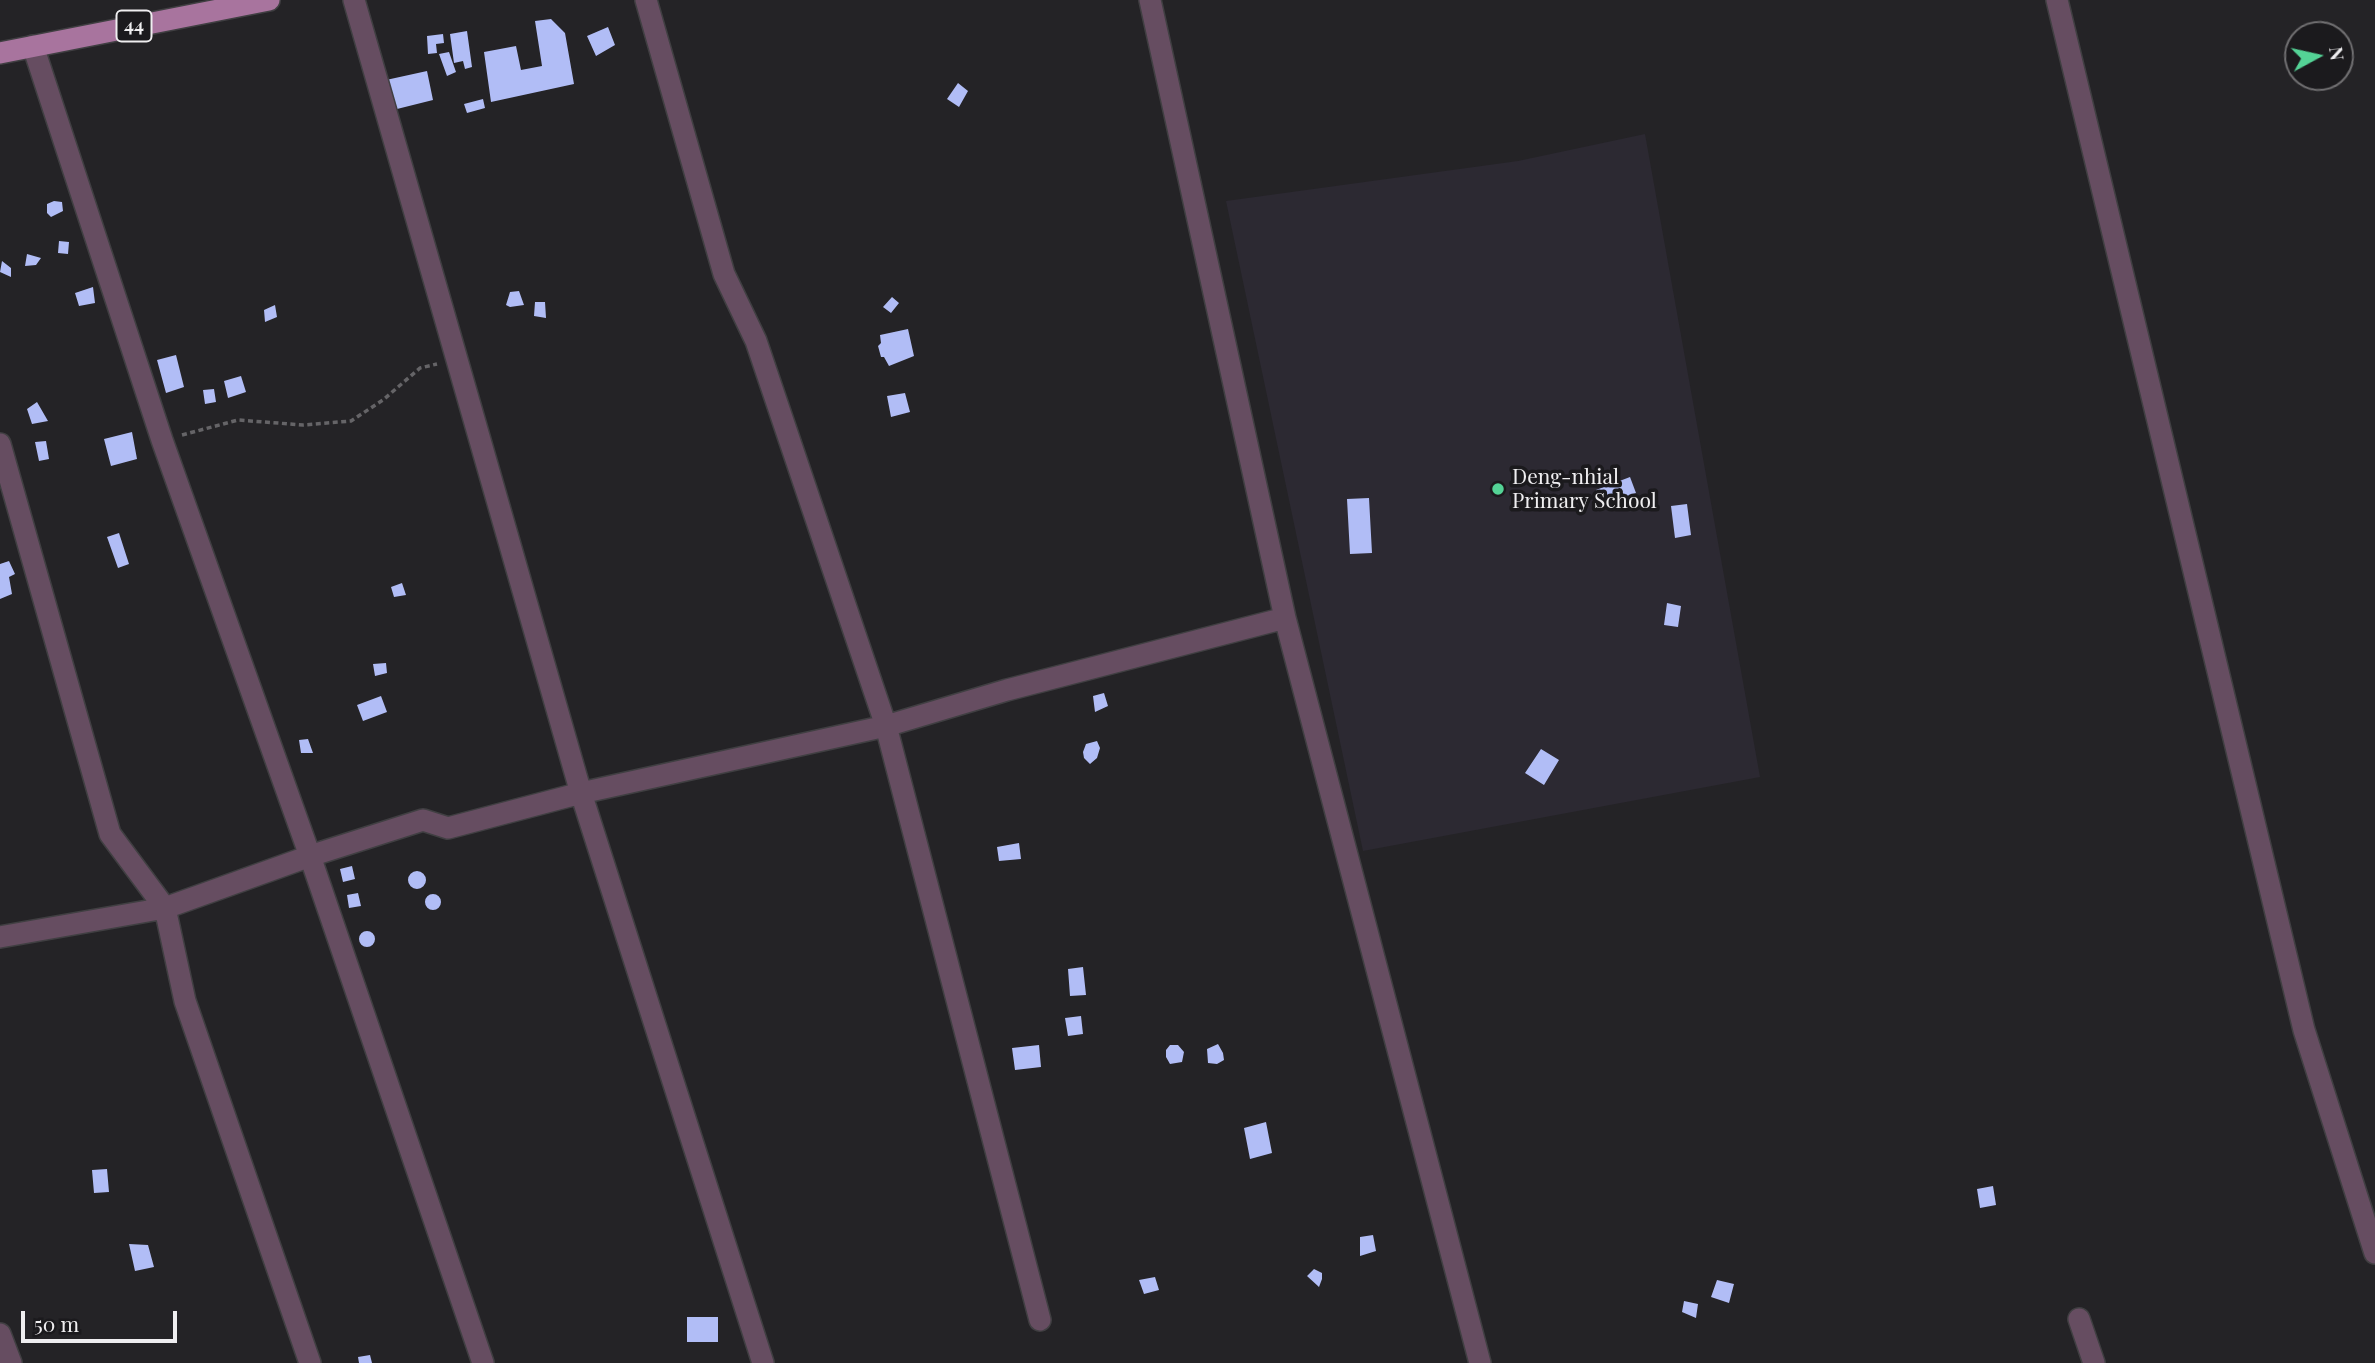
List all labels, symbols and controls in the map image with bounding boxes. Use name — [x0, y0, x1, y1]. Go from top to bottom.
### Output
road number: 44 — [116, 10, 152, 42]
north arrow — [2284, 21, 2354, 91]
text: N — [2324, 45, 2352, 62]
place label: Deng-nhial Primary School — [1512, 464, 1657, 514]
marker: Deng-nhial Primary School — [1490, 481, 1506, 497]
scale bar — [24, 1296, 180, 1340]
text: 50 m — [34, 1309, 79, 1337]

